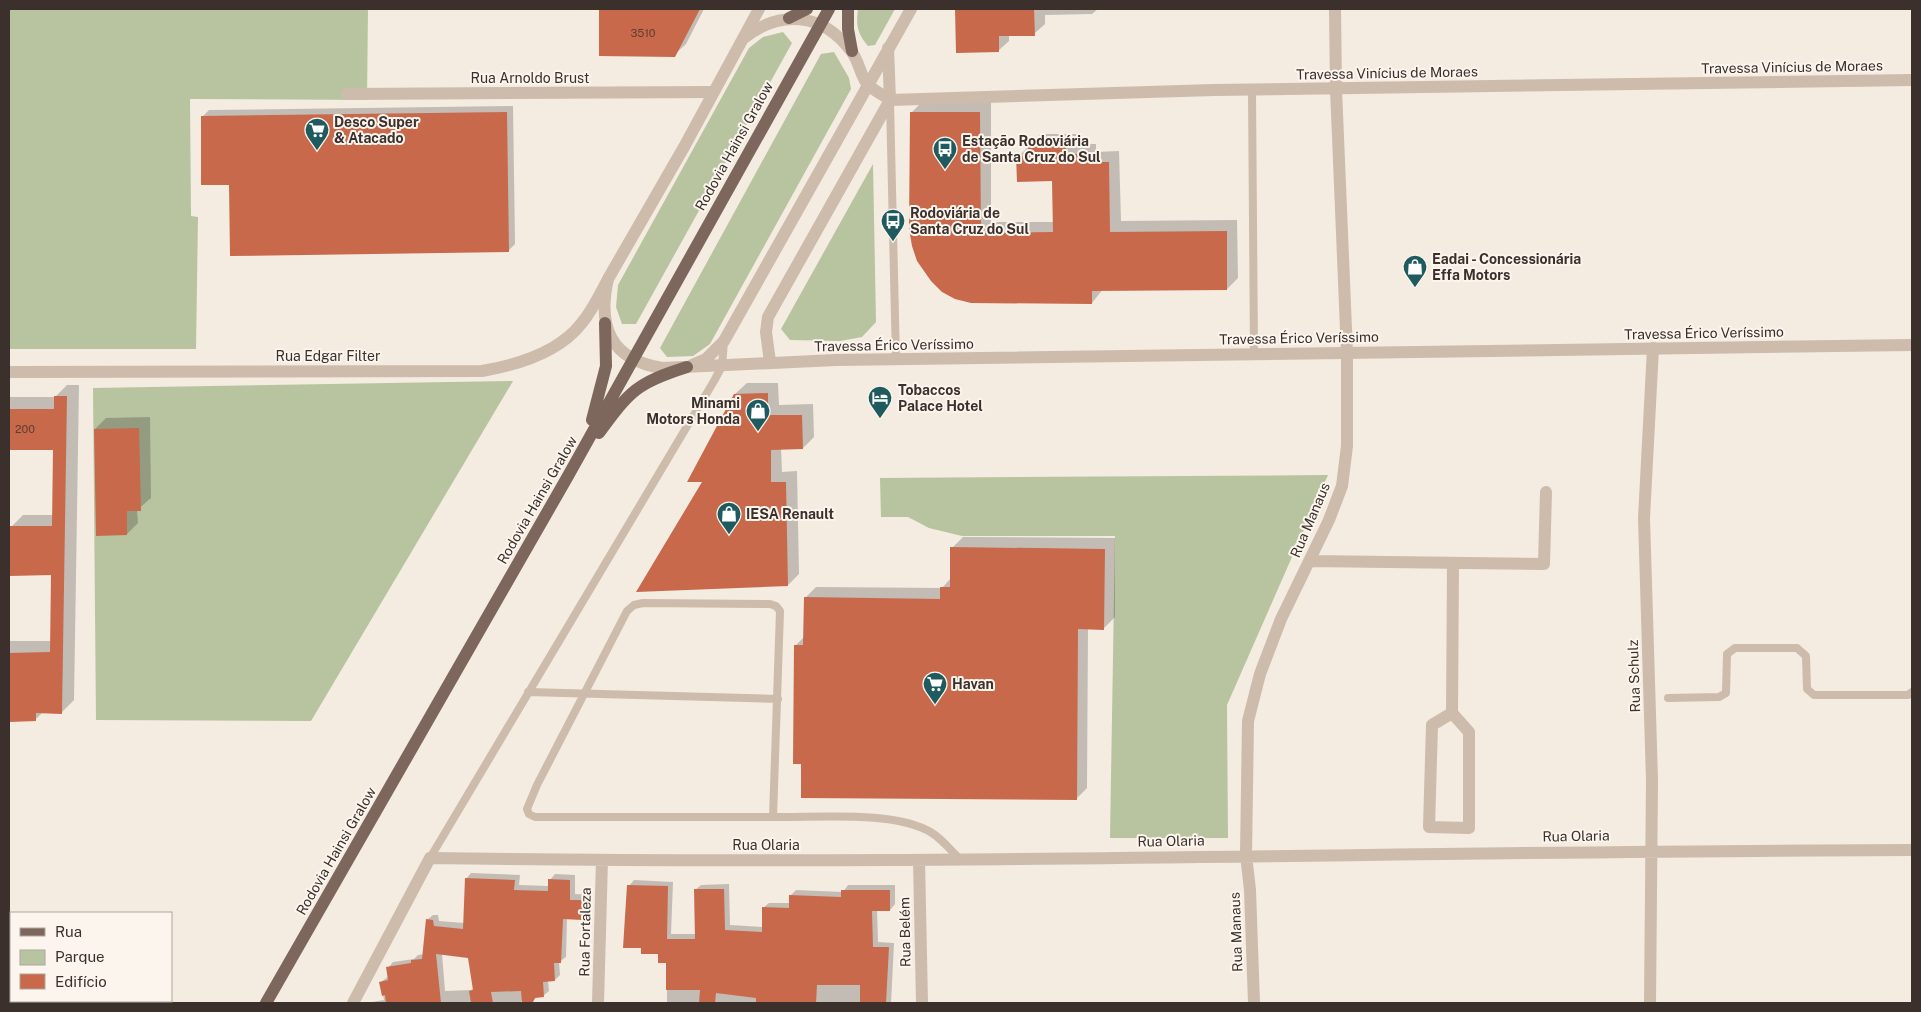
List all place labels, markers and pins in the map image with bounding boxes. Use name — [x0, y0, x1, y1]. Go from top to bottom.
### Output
place label: Desco Super & Atacado — [334, 114, 419, 146]
supermarket icon: Desco Super & Atacado — [304, 117, 330, 151]
place label: Estação Rodoviária de Santa Cruz do Sul — [962, 133, 1101, 165]
bus stop icon: Estação Rodoviária de Santa Cruz do Sul — [932, 136, 958, 170]
place label: Rodoviária de Santa Cruz do Sul — [910, 205, 1029, 237]
bus stop icon: Rodoviária de Santa Cruz do Sul — [880, 208, 906, 242]
place label: Eadai - Concessionária Effa Motors — [1432, 251, 1581, 283]
shop icon: Eadai - Concessionária Effa Motors — [1402, 254, 1428, 288]
place label: Tobaccos Palace Hotel — [898, 382, 983, 414]
hotel icon: Tobaccos Palace Hotel — [867, 385, 893, 419]
place label: Minami Motors Honda — [646, 395, 740, 427]
shop icon: Minami Motors Honda — [745, 398, 771, 432]
shop icon: IESA Renault — [716, 501, 742, 535]
place label: IESA Renault — [746, 506, 834, 522]
supermarket icon: Havan — [922, 671, 948, 705]
place label: Havan — [952, 676, 994, 692]

